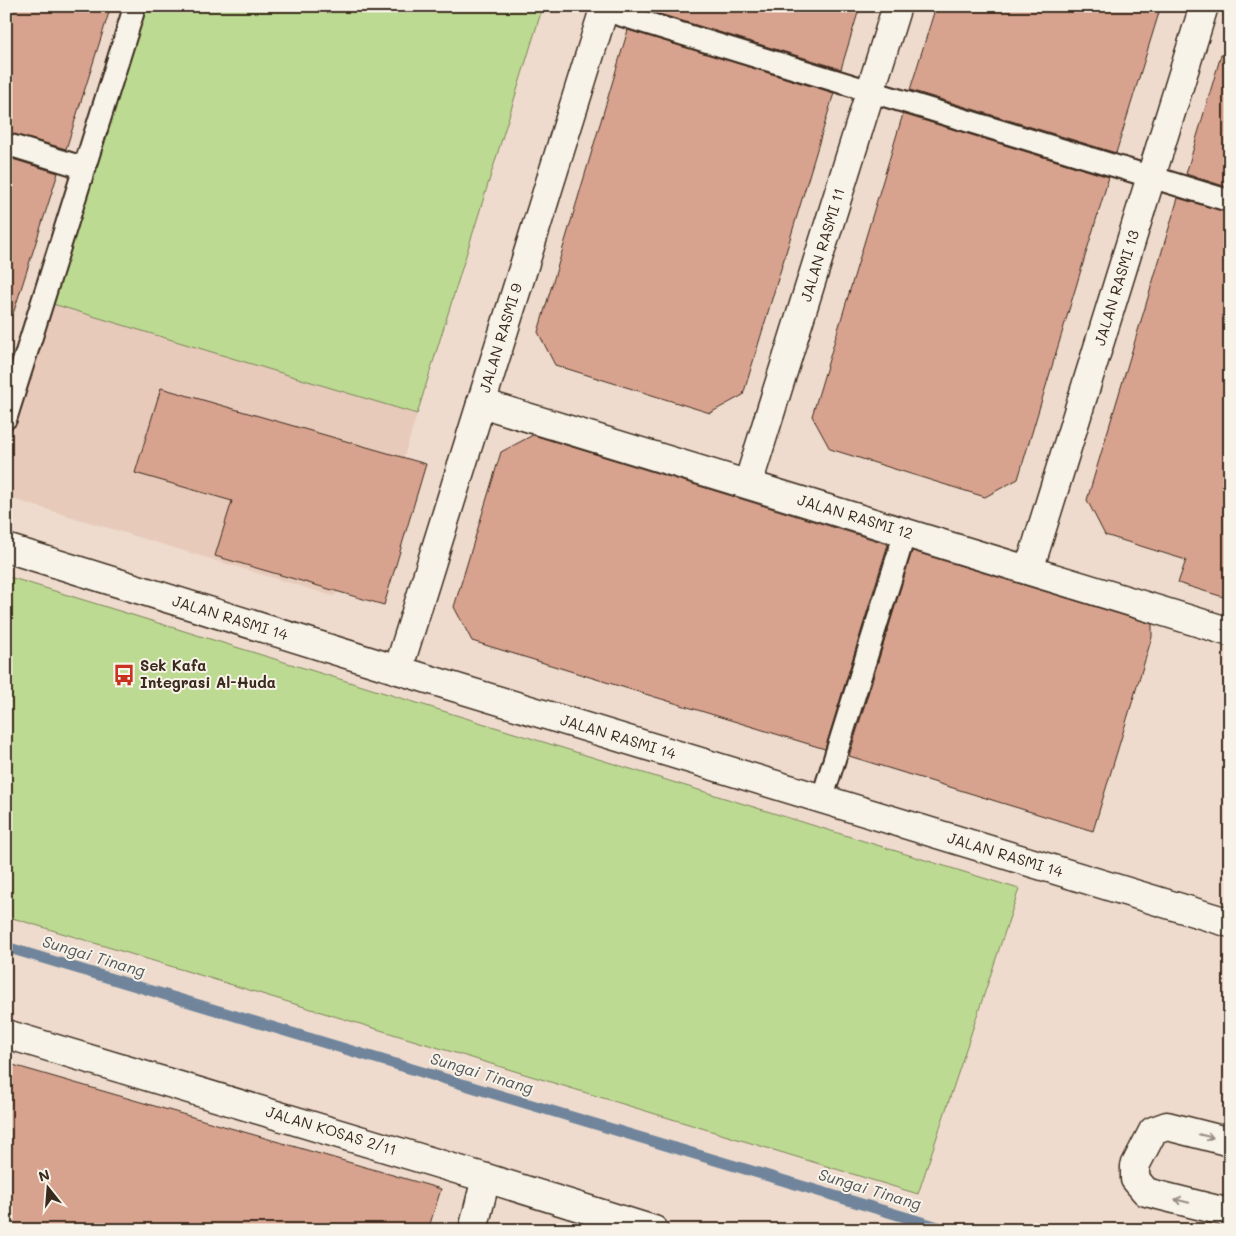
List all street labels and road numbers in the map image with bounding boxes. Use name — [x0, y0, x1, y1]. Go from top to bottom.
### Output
street label: JALAN RASMI 11 — [795, 185, 849, 304]
street label: JALAN RASMI 13 — [1089, 227, 1143, 348]
street label: JALAN RASMI 9 — [474, 280, 526, 395]
street label: JALAN RASMI 12 — [795, 489, 915, 543]
street label: JALAN RASMI 14 — [170, 590, 291, 644]
street label: JALAN RASMI 14 — [558, 709, 679, 763]
street label: JALAN RASMI 14 — [945, 827, 1066, 881]
street label: JALAN KOSAS 2/11 — [264, 1101, 399, 1159]

